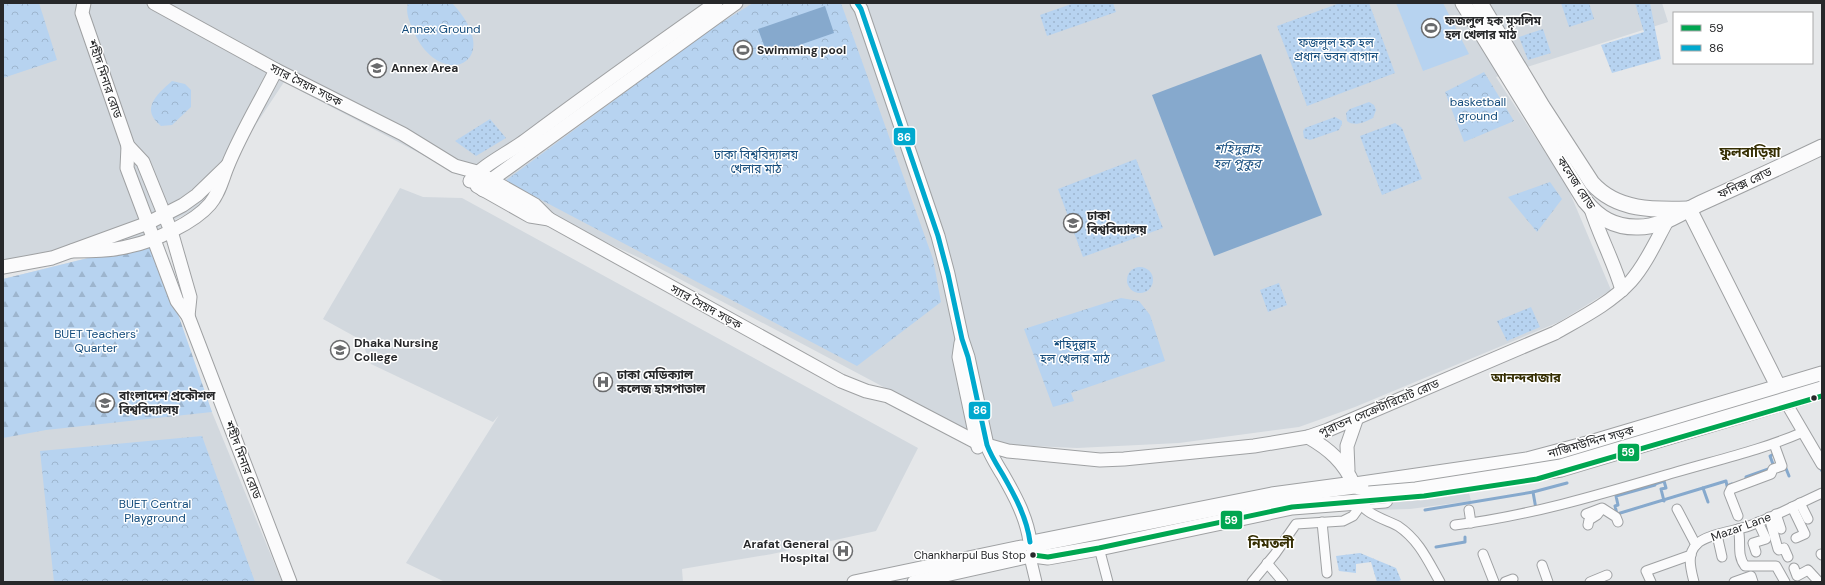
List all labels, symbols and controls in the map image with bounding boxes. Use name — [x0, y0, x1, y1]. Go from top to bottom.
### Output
legend — [1673, 12, 1813, 64]
place label: ফজলুল হক মুসলিম হল খেলার মাঠ — [1444, 13, 1542, 43]
sports icon: ফজলুল হক মুসলিম হল খেলার মাঠ — [1420, 17, 1442, 39]
text: 59 — [1709, 20, 1724, 36]
park label: Annex Ground — [401, 21, 481, 37]
park label: ফজলুল হক হল প্রধান ভবন বাগান — [1294, 35, 1379, 65]
street label: শহীদ মিনার রোড — [84, 37, 126, 121]
sports icon: Swimming pool — [732, 39, 754, 61]
text: 86 — [1709, 40, 1724, 56]
place label: Swimming pool — [757, 42, 846, 58]
school or university icon: Annex Area — [366, 57, 388, 79]
street label: স্যার সৈয়দ সড়ক — [266, 59, 345, 110]
place label: Annex Area — [391, 60, 458, 76]
park label: basketball ground — [1450, 94, 1506, 124]
line badge: 86 — [893, 127, 916, 146]
text: 86 — [897, 130, 911, 144]
water label: শহিদুল্লাহ হল পুকুর — [1213, 140, 1263, 172]
district label: ফুলবাড়িয়া — [1718, 143, 1782, 161]
park label: ঢাকা বিশ্ববিদ্যালয় খেলার মাঠ — [713, 147, 799, 177]
street label: কলেজ রোড — [1553, 153, 1599, 213]
street label: ফনিক্স রোড — [1715, 163, 1775, 203]
place label: ঢাকা বিশ্ববিদ্যালয় — [1086, 208, 1147, 238]
school or university icon: ঢাকা বিশ্ববিদ্যালয় — [1062, 212, 1084, 234]
street label: স্যার সৈয়দ সড়ক — [667, 280, 745, 333]
park label: BUET Teachers' Quarter — [54, 326, 138, 356]
place label: Dhaka Nursing College — [354, 335, 439, 365]
park label: শহিদুল্লাহ হল খেলার মাঠ — [1039, 337, 1110, 367]
school or university icon: Dhaka Nursing College — [329, 339, 351, 361]
place label: ঢাকা মেডিক্যাল কলেজ হাসপাতাল — [616, 367, 706, 397]
district label: আনন্দবাজার — [1490, 369, 1561, 386]
hospital icon: ঢাকা মেডিক্যাল কলেজ হাসপাতাল — [592, 371, 614, 393]
street label: পুরাতন সেক্রেটারিয়েট রোড — [1316, 375, 1442, 441]
place label: বাংলাদেশ প্রকৌশল বিশ্ববিদ্যালয় — [118, 388, 216, 418]
school or university icon: বাংলাদেশ প্রকৌশল বিশ্ববিদ্যালয় — [94, 392, 116, 414]
unlabelled marker — [1809, 393, 1819, 403]
line badge: 86 — [968, 401, 991, 420]
text: 86 — [973, 403, 987, 417]
street label: শহীদ মিনার রোড — [220, 418, 265, 502]
street label: নাজিমউদ্দিন সড়ক — [1545, 422, 1636, 462]
line badge: 59 — [1617, 443, 1640, 462]
text: 59 — [1621, 445, 1635, 459]
park label: BUET Central Playground — [119, 496, 191, 526]
street label: Mazar Lane — [1709, 509, 1773, 545]
line badge: 59 — [1220, 510, 1243, 530]
text: 59 — [1224, 513, 1238, 527]
district label: নিমতলী — [1247, 534, 1295, 552]
place label: Arafat General Hospital — [743, 536, 829, 566]
hospital icon: Arafat General Hospital — [832, 540, 854, 562]
place label: Chankharpul Bus Stop — [914, 548, 1026, 562]
marker: Chankharpul Bus Stop — [1028, 550, 1038, 560]

